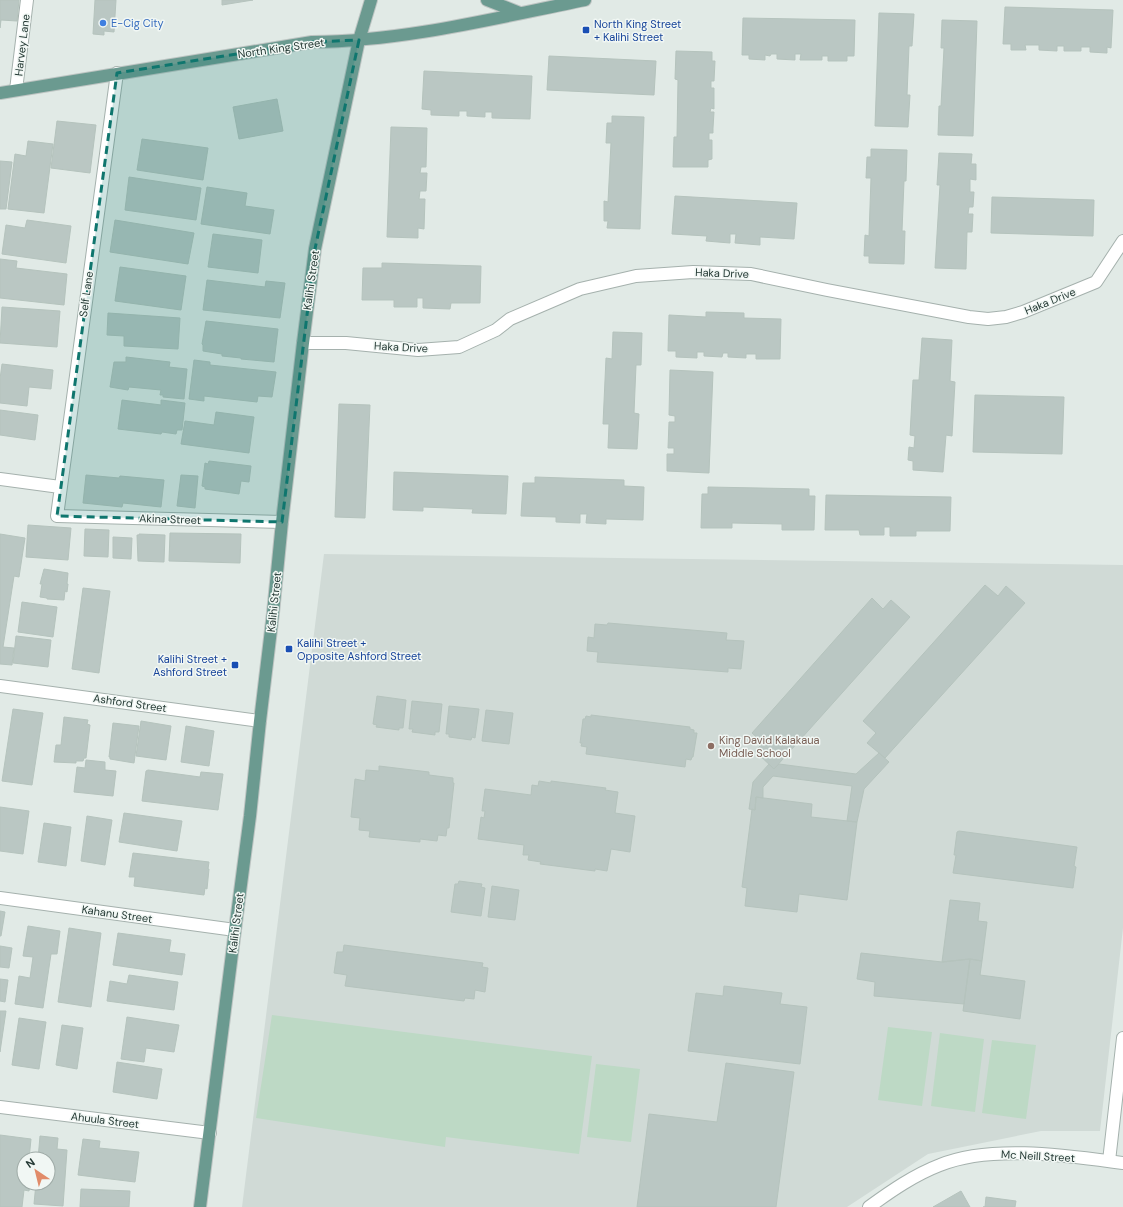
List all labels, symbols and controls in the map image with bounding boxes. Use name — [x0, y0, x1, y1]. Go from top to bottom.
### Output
street label: Harvey Lane — [11, 13, 33, 77]
place label: E-Cig City — [111, 16, 164, 30]
place label: North King Street + Kalihi Street — [594, 17, 681, 44]
marker: E-Cig City — [98, 18, 108, 28]
marker: North King Street + Kalihi Street — [581, 25, 591, 35]
street label: North King Street — [237, 35, 325, 61]
street label: Kalihi Street — [300, 249, 322, 311]
street label: Haka Drive — [695, 265, 749, 281]
street label: Self Lane — [76, 270, 96, 318]
street label: Haka Drive — [1022, 284, 1078, 318]
street label: Haka Drive — [374, 339, 428, 355]
street label: Akina Street — [139, 511, 201, 527]
street label: Kalihi Street — [264, 571, 284, 633]
place label: Kalihi Street + Opposite Ashford Street — [297, 636, 421, 663]
marker: Kalihi Street + Opposite Ashford Street — [284, 644, 294, 654]
place label: Kalihi Street + Ashford Street — [153, 652, 227, 679]
marker: Kalihi Street + Ashford Street — [230, 660, 240, 670]
street label: Ashford Street — [92, 691, 168, 715]
place label: King David Kalakaua Middle School — [719, 733, 819, 760]
marker: King David Kalakaua Middle School — [706, 741, 716, 751]
street label: Kalihi Street — [225, 892, 247, 954]
street label: Kahanu Street — [81, 902, 153, 926]
street label: Ahuula Street — [70, 1109, 140, 1131]
street label: Mc Neill Street — [1001, 1147, 1075, 1165]
north arrow — [16, 1151, 56, 1191]
text: N — [23, 1155, 38, 1171]

